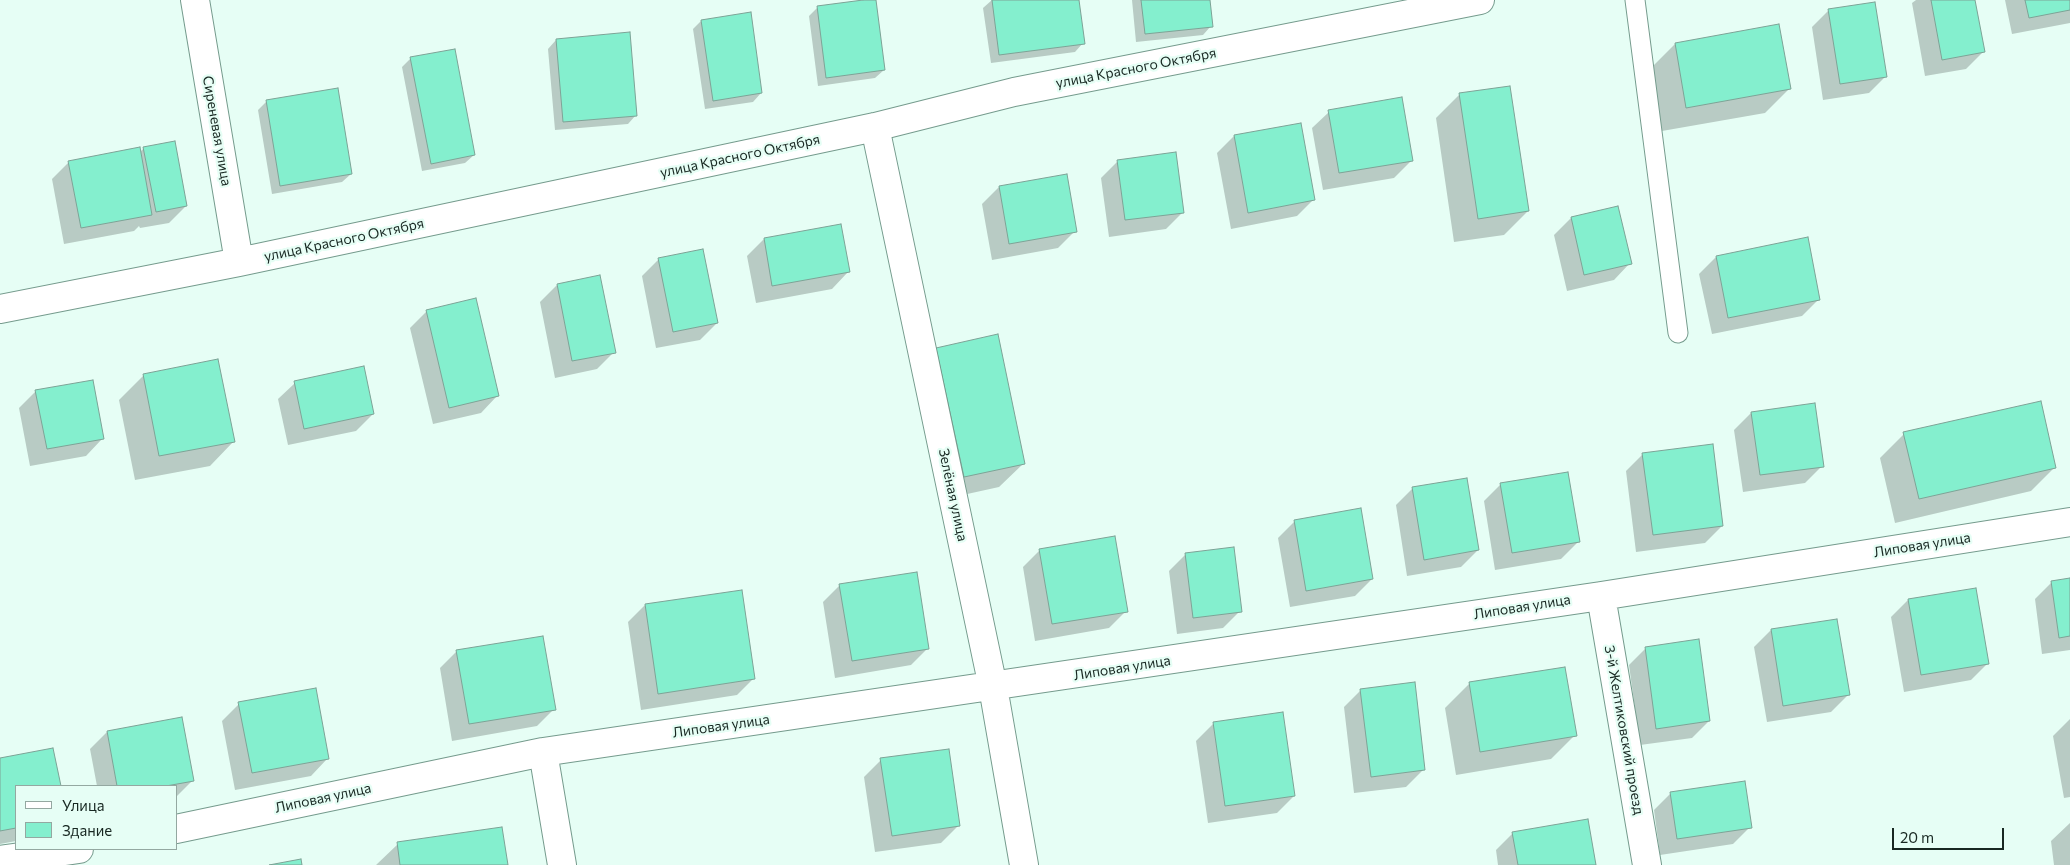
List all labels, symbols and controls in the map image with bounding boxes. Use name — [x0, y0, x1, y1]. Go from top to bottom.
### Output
street label: улица Красного Октября — [1054, 44, 1218, 92]
street label: Сиреневая улица — [199, 75, 235, 187]
street label: улица Красного Октября — [659, 131, 821, 181]
street label: улица Красного Октября — [263, 215, 425, 265]
street label: Зелёная улица — [935, 447, 971, 543]
street label: Липовая улица — [1872, 529, 1972, 561]
street label: Липовая улица — [1472, 591, 1572, 623]
street label: 3-й Желтиковский проезд — [1601, 644, 1647, 816]
street label: Липовая улица — [1072, 652, 1172, 684]
street label: Липовая улица — [671, 711, 771, 741]
street label: Липовая улица — [273, 780, 373, 816]
legend — [15, 785, 178, 850]
text: Улица — [62, 796, 104, 814]
scale bar — [1895, 818, 2008, 850]
text: Здание — [62, 821, 112, 839]
text: 20 m — [1900, 828, 1934, 846]

